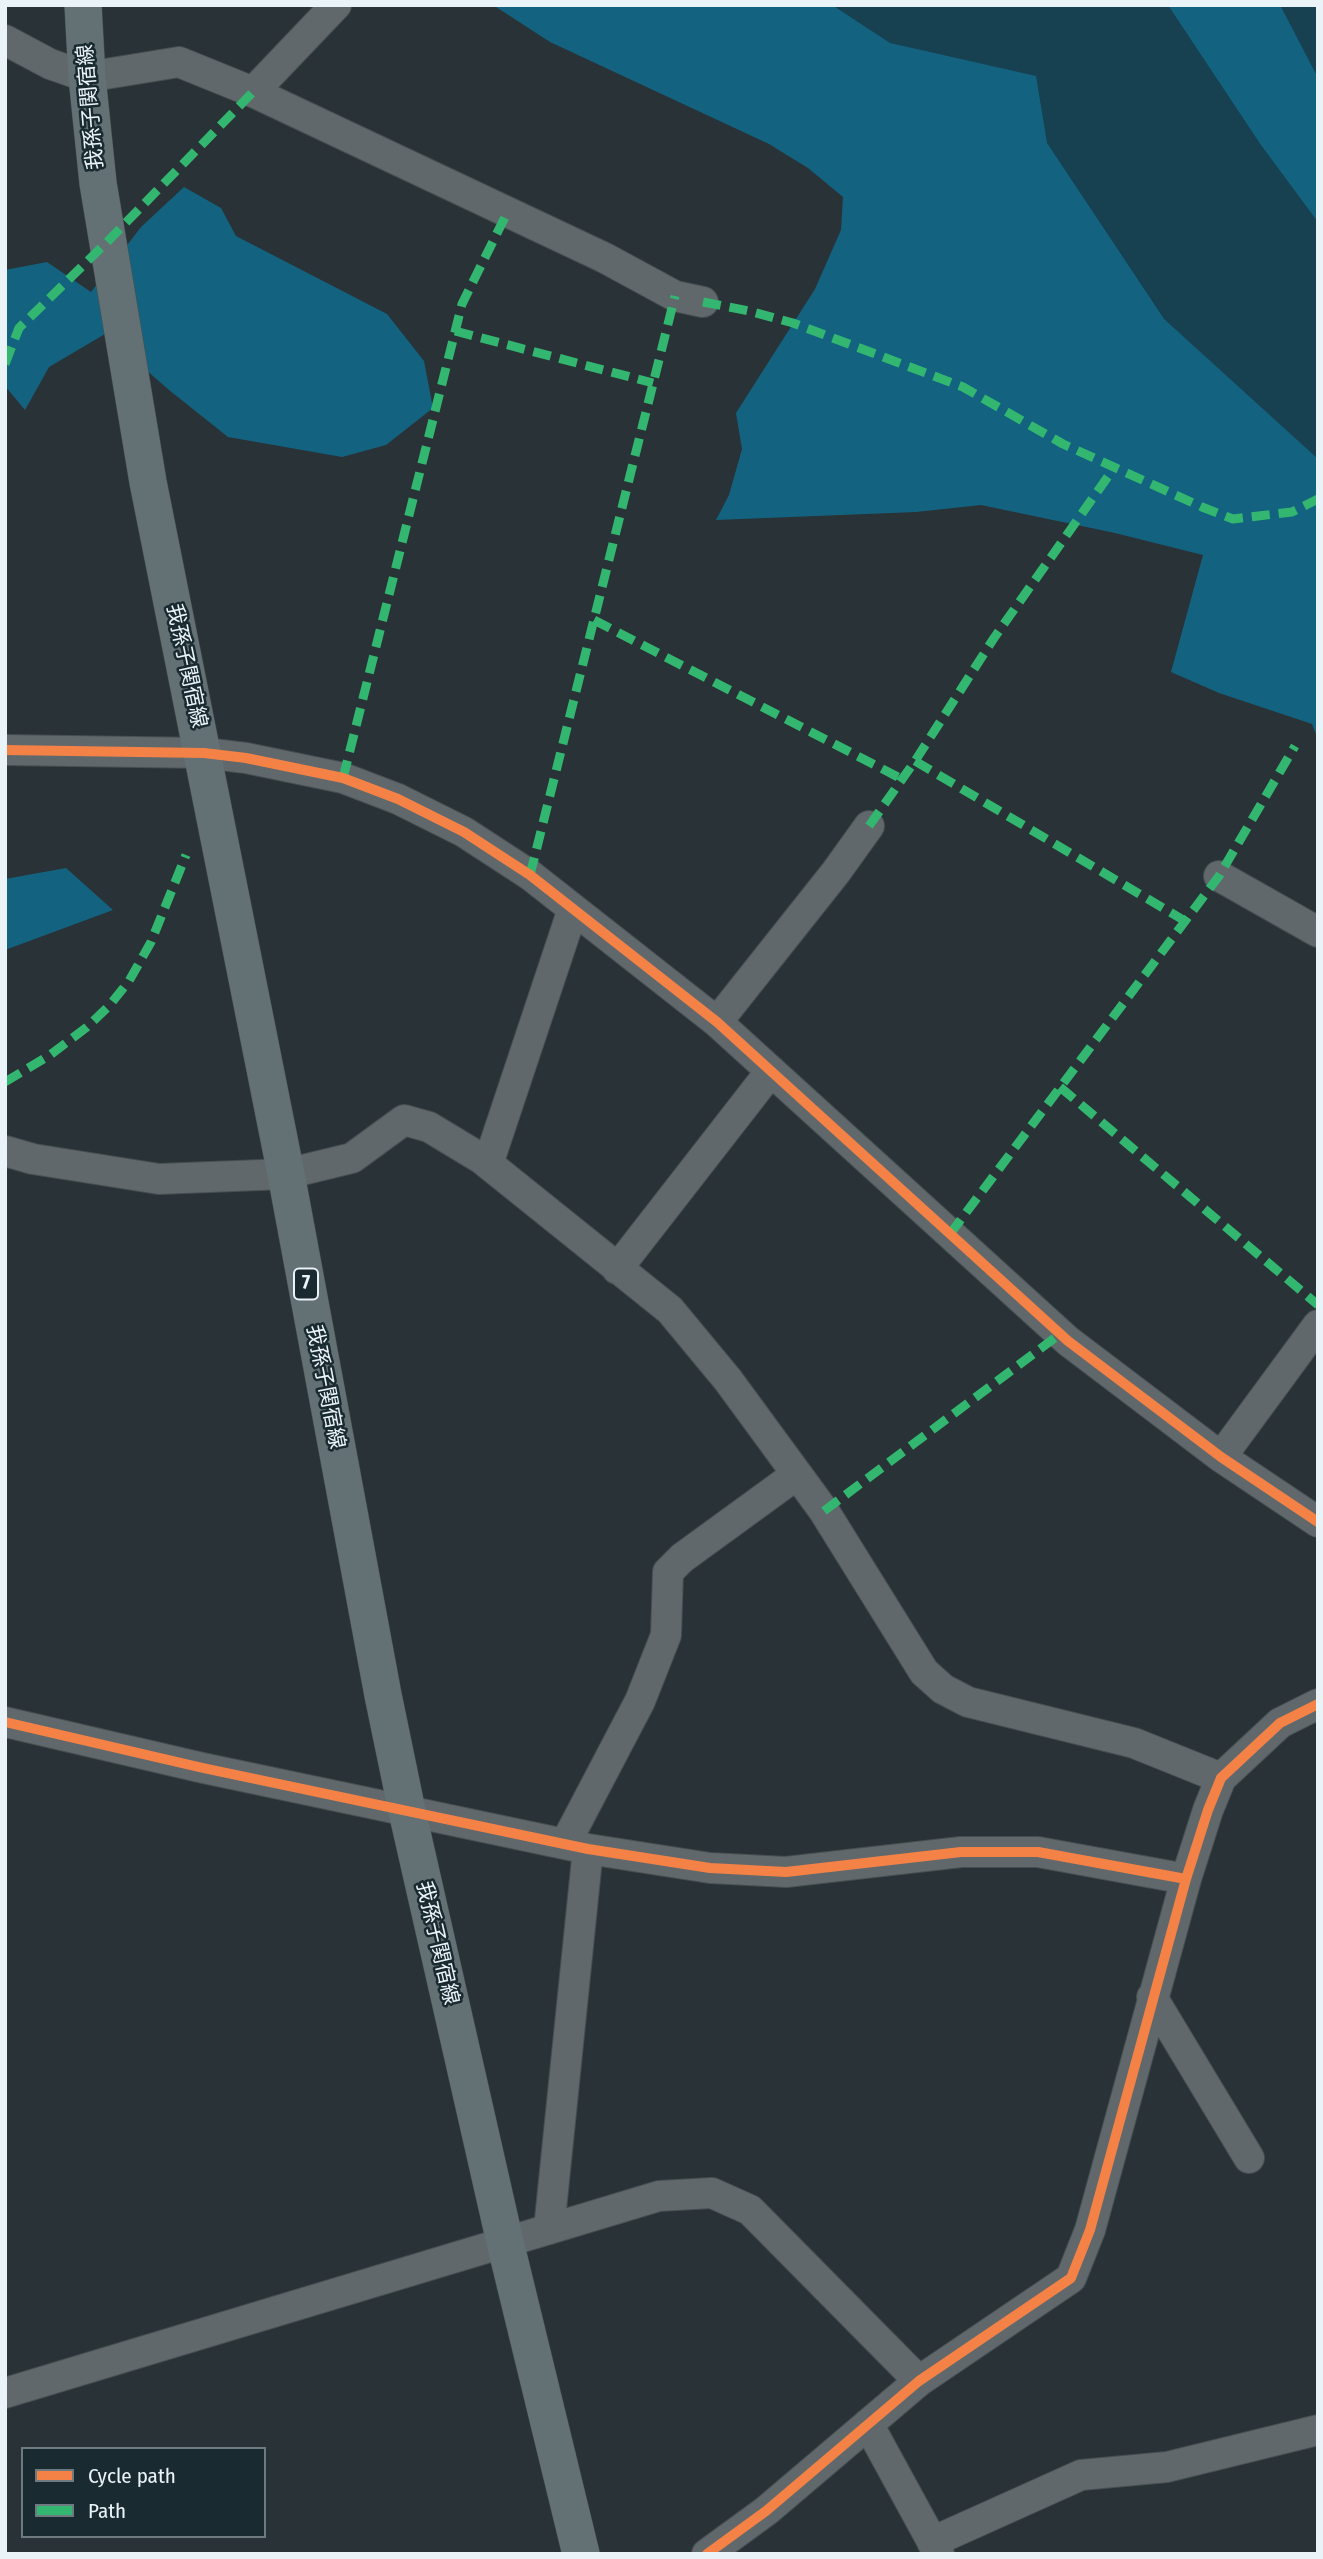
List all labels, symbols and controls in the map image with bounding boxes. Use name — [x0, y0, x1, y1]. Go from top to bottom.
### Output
street label: 我孫子関宿線 — [73, 43, 109, 171]
street label: 我孫子関宿線 — [161, 602, 211, 730]
road number: 7 — [294, 1268, 318, 1300]
street label: 我孫子関宿線 — [301, 1323, 349, 1451]
street label: 我孫子関宿線 — [411, 1879, 463, 2007]
legend — [21, 2447, 266, 2538]
text: Cycle path — [88, 2463, 176, 2489]
text: Path — [88, 2498, 126, 2524]

